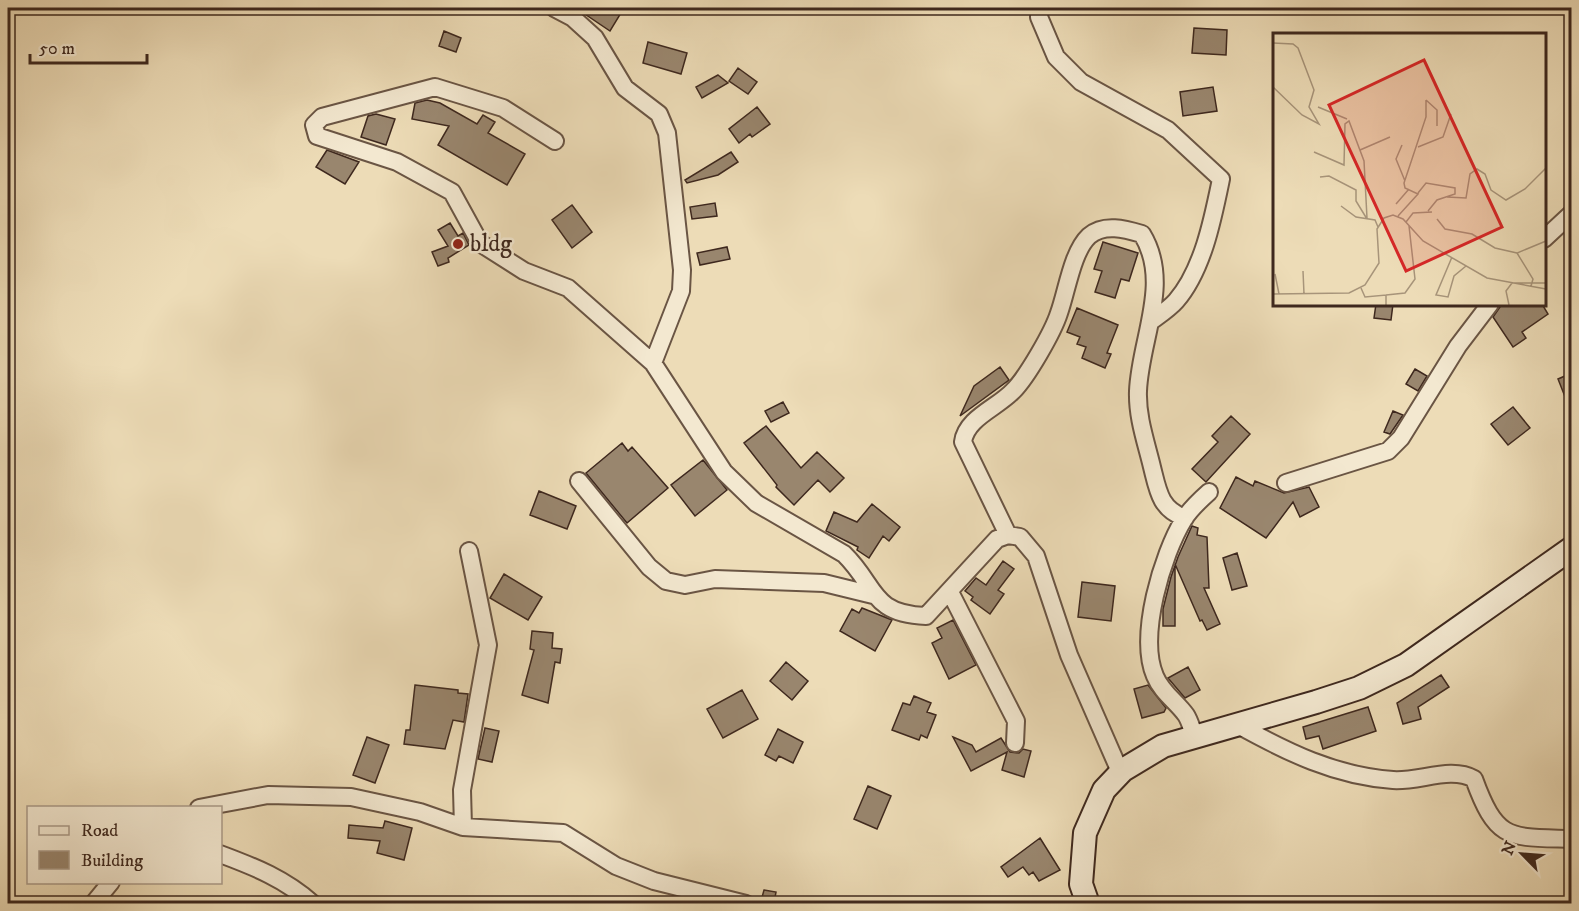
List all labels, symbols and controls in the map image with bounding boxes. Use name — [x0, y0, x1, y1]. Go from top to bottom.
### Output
scale bar — [30, 27, 147, 65]
inset map — [1273, 33, 1546, 306]
text: 50 m — [39, 38, 75, 60]
place label: bldg — [470, 229, 512, 259]
marker: bldg — [451, 237, 465, 251]
legend — [27, 806, 222, 884]
text: Road — [81, 820, 118, 842]
north arrow — [1492, 824, 1552, 884]
text: N — [1497, 838, 1521, 858]
text: Building — [81, 850, 143, 872]

